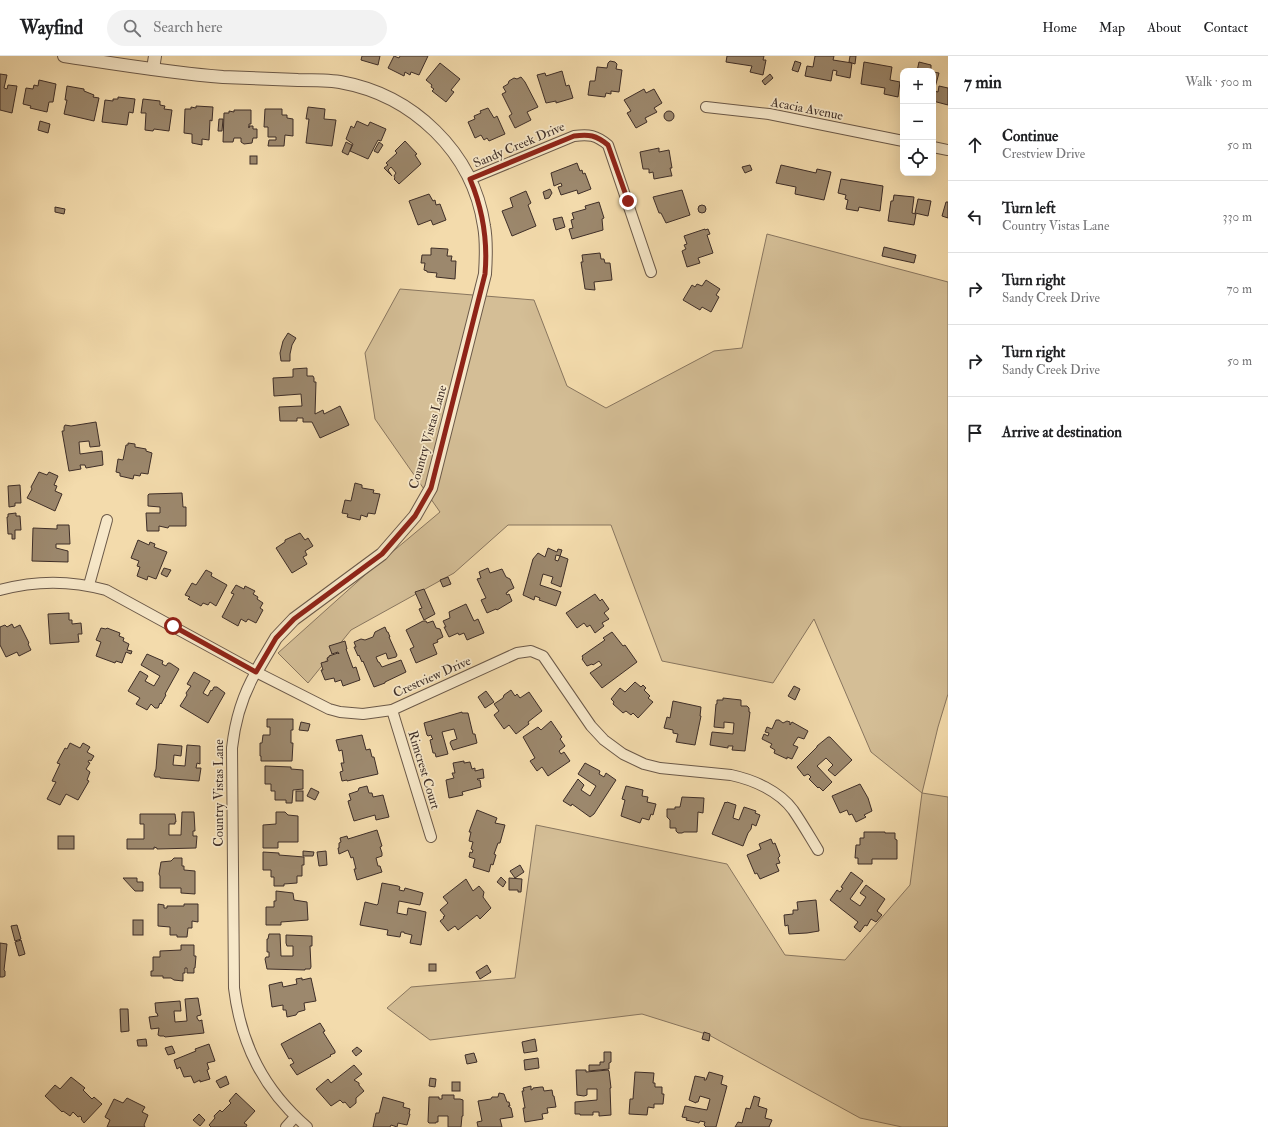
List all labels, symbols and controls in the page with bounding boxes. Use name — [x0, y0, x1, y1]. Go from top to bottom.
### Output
search box — [107, 10, 387, 46]
text: Wayfind — [20, 16, 83, 40]
icon: search — [121, 17, 143, 39]
text: Search here — [153, 18, 223, 37]
text: Home — [1042, 19, 1077, 36]
text: Map — [1099, 19, 1125, 36]
text: About — [1147, 19, 1181, 36]
text: Contact — [1203, 19, 1248, 36]
map controls — [900, 68, 936, 176]
button: + — [900, 68, 936, 104]
text: 7 min — [964, 72, 1002, 93]
text: Walk · 500 m — [1185, 74, 1252, 90]
street label: Acacia Avenue — [769, 94, 845, 124]
button: − — [900, 104, 936, 140]
street label: Sandy Creek Drive — [471, 118, 568, 172]
text: Continue — [1002, 127, 1058, 146]
icon: ahead — [964, 134, 986, 156]
text: 50 m — [1227, 137, 1252, 153]
button: locate — [900, 140, 936, 176]
text: Crestview Drive — [1002, 146, 1085, 162]
route end — [619, 192, 637, 210]
text: Turn left — [1002, 199, 1056, 218]
icon: left — [964, 206, 986, 228]
text: 330 m — [1223, 209, 1252, 225]
text: Country Vistas Lane — [1002, 218, 1109, 234]
text: Turn right — [1002, 271, 1065, 290]
icon: right — [964, 278, 986, 300]
text: 70 m — [1227, 281, 1252, 297]
text: Sandy Creek Drive — [1002, 290, 1100, 306]
text: Turn right — [1002, 343, 1065, 362]
icon: right — [964, 350, 986, 372]
text: 50 m — [1227, 353, 1252, 369]
text: Sandy Creek Drive — [1002, 362, 1100, 378]
street label: Country Vistas Lane — [406, 383, 452, 491]
icon: arrive — [964, 422, 986, 444]
text: Arrive at destination — [1002, 423, 1122, 442]
route start — [164, 617, 182, 635]
street label: Crestview Drive — [391, 653, 474, 701]
street label: Rimcrest Court — [404, 729, 444, 811]
street label: Country Vistas Lane — [211, 739, 228, 847]

